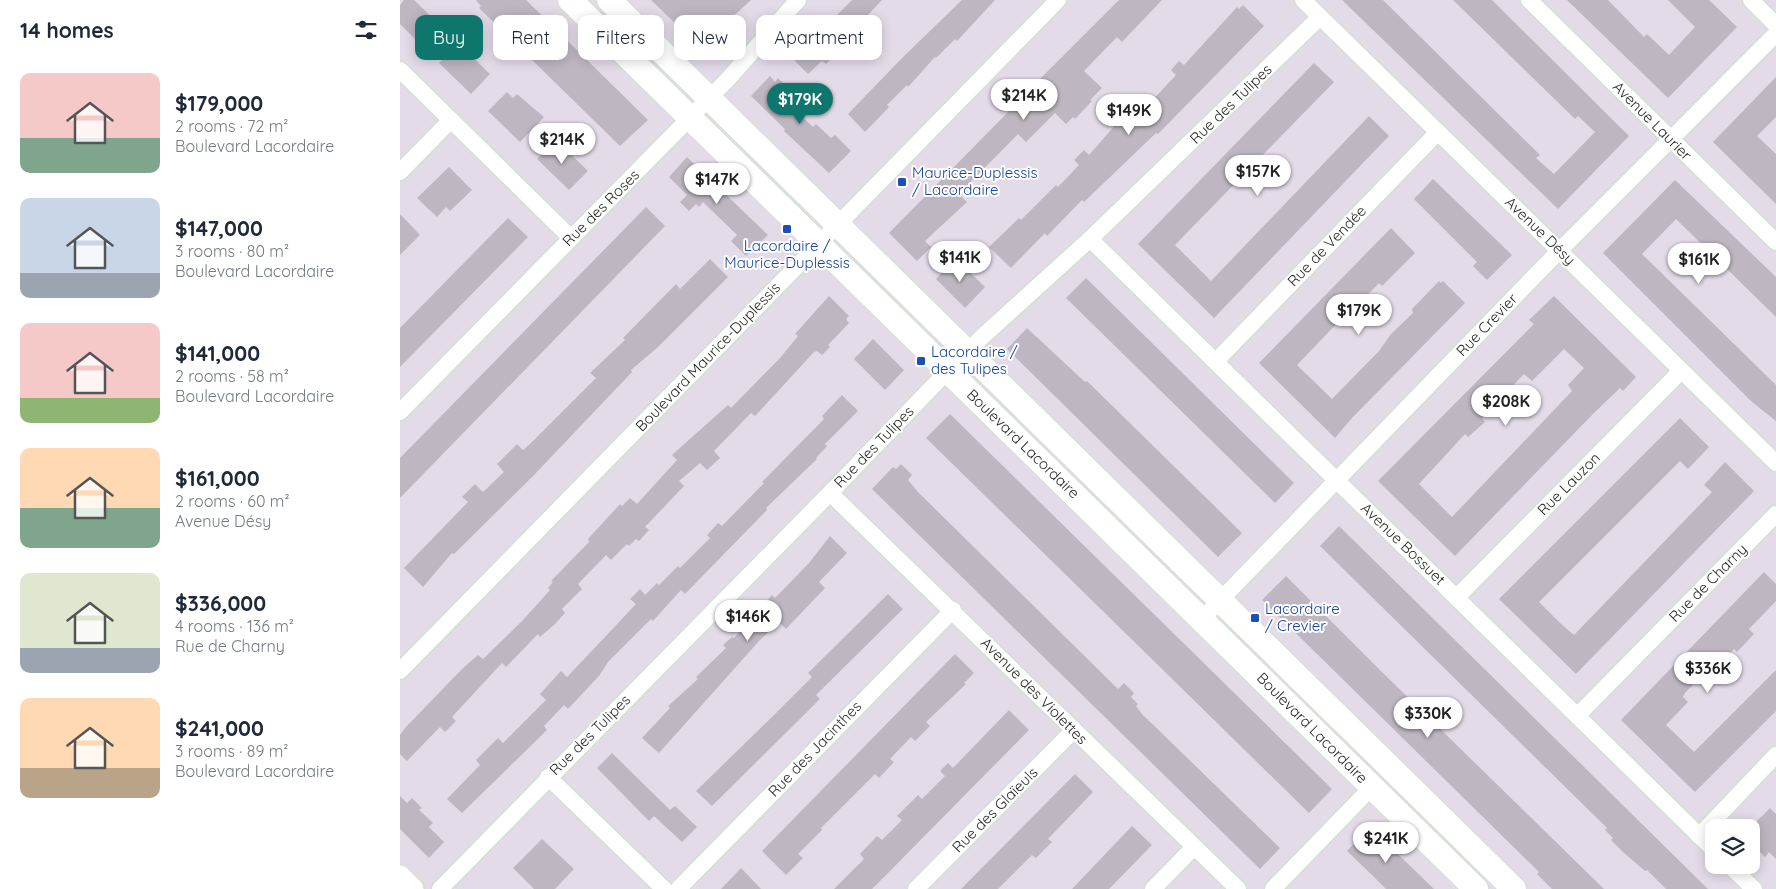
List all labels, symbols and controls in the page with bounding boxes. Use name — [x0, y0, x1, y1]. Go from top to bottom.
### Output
chip: Buy — [415, 15, 483, 60]
chip: Rent — [493, 15, 568, 60]
chip: Filters — [578, 15, 664, 60]
chip: New — [674, 15, 746, 60]
chip: Apartment — [756, 15, 882, 60]
icon: filters — [352, 16, 380, 44]
text: 14 homes — [20, 17, 114, 43]
street label: Rue des Tulipes — [1186, 60, 1276, 148]
street label: Avenue Laurier — [1609, 77, 1696, 164]
pin: $214K — [989, 78, 1059, 121]
pin: $179K — [765, 82, 835, 125]
text: $214K — [1002, 85, 1046, 105]
text: $179K — [778, 89, 822, 109]
text: $179,000 — [175, 90, 263, 116]
icon: home — [60, 93, 120, 153]
pin: $149K — [1094, 94, 1164, 136]
text: $149K — [1107, 100, 1151, 120]
text: 2 rooms · 72 m² — [175, 116, 288, 136]
pin: $214K — [527, 122, 597, 165]
text: $214K — [540, 129, 584, 149]
text: Boulevard Lacordaire — [175, 136, 334, 156]
pin: $157K — [1223, 154, 1293, 197]
text: $157K — [1236, 161, 1280, 181]
pin: $147K — [682, 162, 752, 205]
place label: Maurice-Duplessis / Lacordaire — [912, 163, 1037, 199]
street label: Rue des Roses — [558, 165, 643, 250]
text: $147K — [695, 169, 739, 189]
marker: Maurice-Duplessis / Lacordaire — [896, 176, 908, 188]
street label: Avenue Désy — [1501, 192, 1579, 269]
street label: Rue de Vendée — [1283, 201, 1370, 290]
text: $147,000 — [175, 215, 263, 241]
icon: home — [60, 218, 120, 278]
marker: Lacordaire / Maurice-Duplessis — [781, 223, 793, 235]
place label: Lacordaire / Maurice-Duplessis — [724, 236, 850, 272]
pin: $141K — [925, 240, 995, 283]
text: 3 rooms · 80 m² — [175, 241, 289, 261]
pin: $161K — [1664, 242, 1734, 285]
text: $141K — [939, 247, 981, 267]
text: $161K — [1678, 249, 1720, 269]
text: Boulevard Lacordaire — [175, 261, 334, 281]
street label: Boulevard Maurice-Duplessis — [631, 278, 784, 435]
street label: Rue Crevier — [1452, 289, 1521, 360]
pin: $179K — [1324, 294, 1394, 336]
text: $179K — [1337, 300, 1381, 320]
text: $141,000 — [175, 340, 260, 366]
place label: Lacordaire / des Tulipes — [931, 342, 1018, 378]
icon: home — [60, 343, 120, 403]
marker: Lacordaire / des Tulipes — [915, 355, 927, 367]
text: 2 rooms · 58 m² — [175, 366, 289, 386]
pin: $208K — [1471, 384, 1541, 427]
street label: Boulevard Lacordaire — [963, 385, 1084, 502]
text: Boulevard Lacordaire — [175, 386, 334, 406]
text: $208K — [1482, 391, 1530, 411]
street label: Rue des Tulipes — [830, 402, 918, 492]
street label: Rue Lauzon — [1533, 448, 1604, 519]
text: $161,000 — [175, 465, 260, 491]
icon: home — [60, 468, 120, 528]
text: 2 rooms · 60 m² — [175, 491, 289, 511]
street label: Avenue Bossuet — [1357, 498, 1450, 589]
text: Avenue Désy — [175, 511, 271, 531]
street label: Rue de Charny — [1665, 540, 1751, 626]
text: $336,000 — [175, 590, 266, 616]
icon: home — [60, 593, 120, 653]
place label: Lacordaire / Crevier — [1265, 599, 1340, 635]
pin: $146K — [713, 600, 783, 642]
text: $146K — [726, 606, 770, 626]
marker: Lacordaire / Crevier — [1249, 612, 1261, 624]
text: 4 rooms · 136 m² — [175, 616, 294, 636]
street label: Avenue des Violettes — [977, 633, 1092, 748]
text: Rue de Charny — [175, 636, 285, 656]
pin: $336K — [1673, 652, 1743, 694]
text: $336K — [1685, 658, 1731, 678]
street label: Boulevard Lacordaire — [1253, 668, 1372, 787]
street label: Rue des Tulipes — [545, 690, 634, 779]
pin: $330K — [1393, 696, 1463, 739]
street label: Rue des Jacinthes — [764, 697, 865, 801]
text: $330K — [1404, 703, 1452, 723]
text: $241,000 — [175, 715, 264, 741]
icon: home — [60, 718, 120, 778]
text: 3 rooms · 89 m² — [175, 741, 288, 761]
text: Boulevard Lacordaire — [175, 761, 334, 781]
street label: Rue des Glaïeuls — [948, 763, 1041, 856]
map controls — [1705, 819, 1760, 874]
button: layers — [1705, 819, 1760, 874]
pin: $241K — [1351, 822, 1421, 864]
text: $241K — [1364, 828, 1408, 848]

